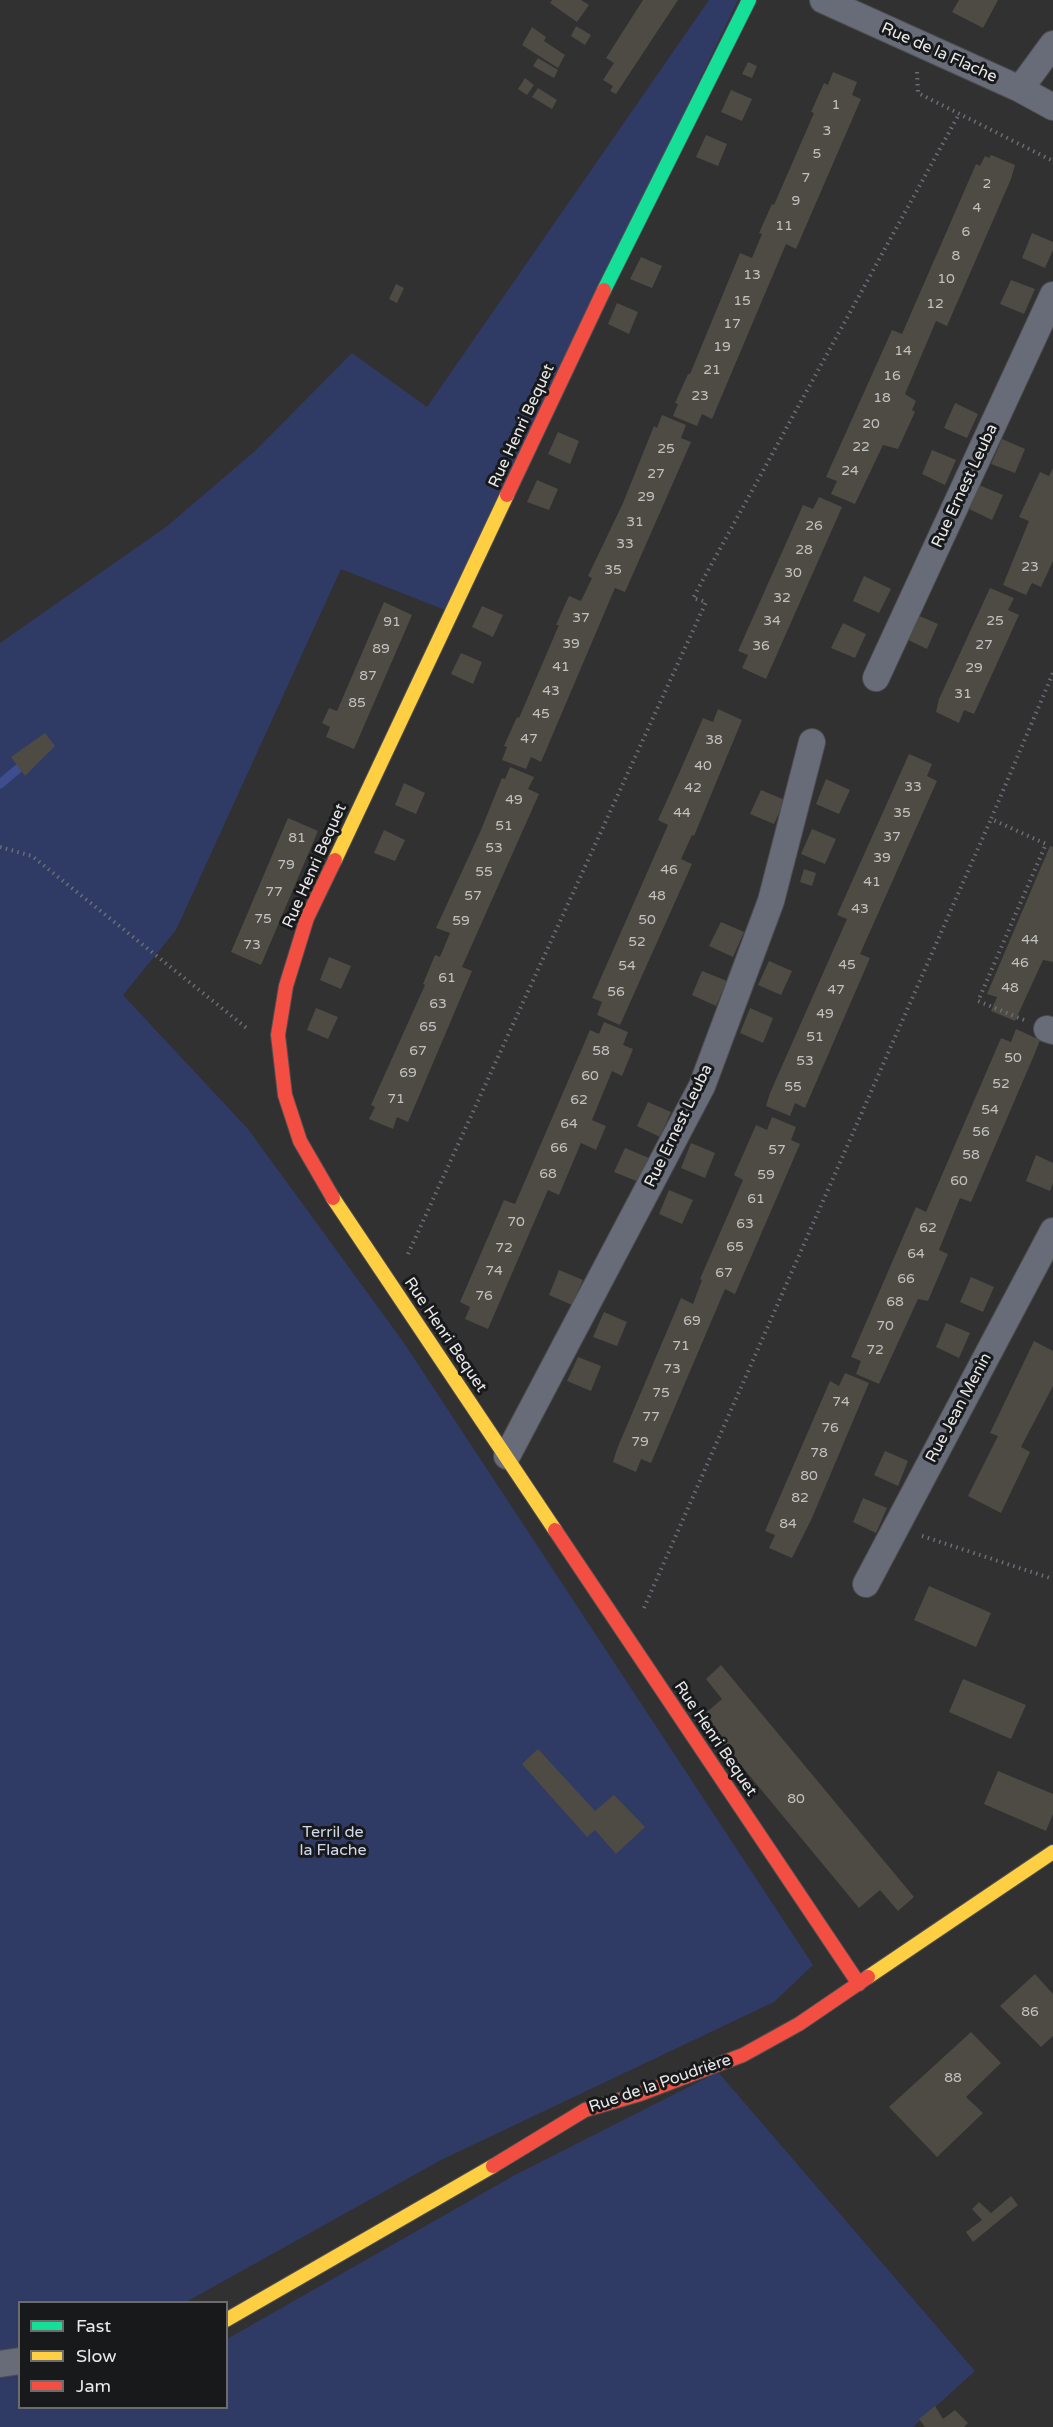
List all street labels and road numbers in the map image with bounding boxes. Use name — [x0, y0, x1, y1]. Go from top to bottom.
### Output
street label: Rue de la Flache — [878, 19, 1000, 87]
street label: Rue Henri Bequet — [485, 361, 559, 491]
street label: Rue Ernest Leuba — [928, 421, 1002, 551]
street label: Rue Henri Bequet — [279, 801, 351, 931]
street label: Rue Ernest Leuba — [641, 1061, 717, 1191]
street label: Rue Henri Bequet — [399, 1274, 491, 1396]
street label: Rue Jean Menin — [922, 1350, 996, 1466]
street label: Rue Henri Bequet — [669, 1678, 761, 1800]
street label: Rue de la Poudrière — [586, 2051, 734, 2117]

